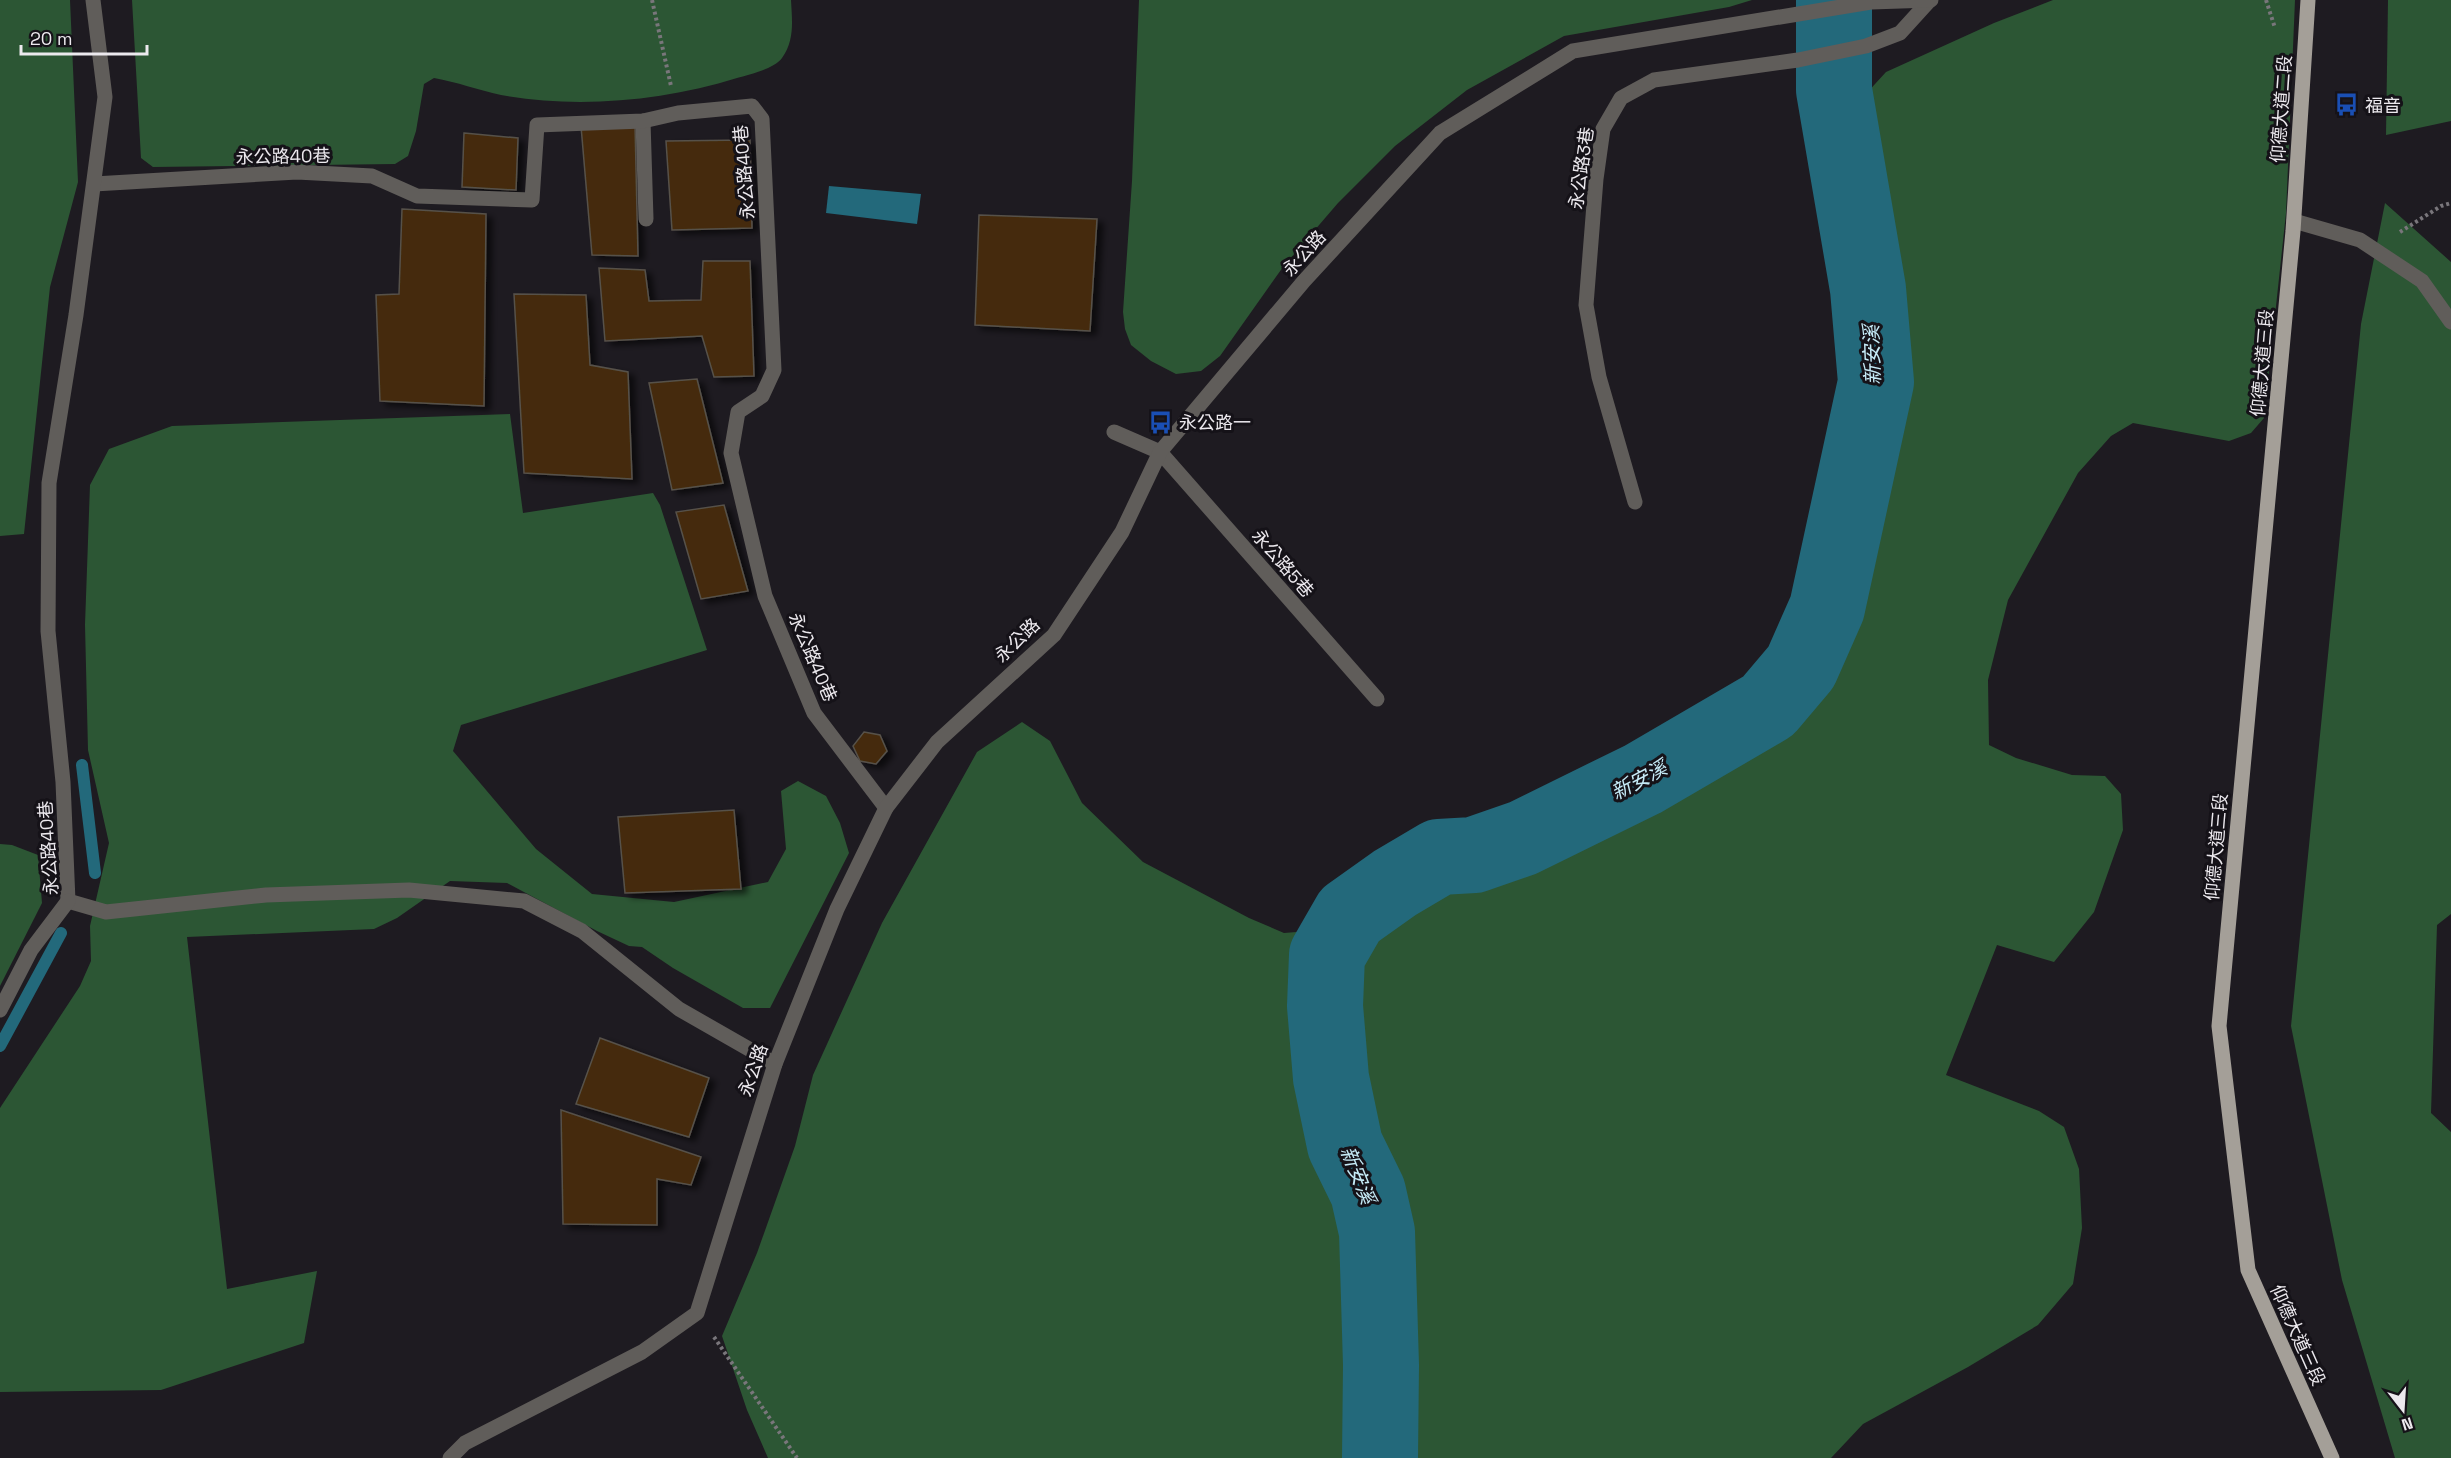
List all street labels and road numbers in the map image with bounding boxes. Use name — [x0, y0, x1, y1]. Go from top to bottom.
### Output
street label: 仰德大道二段 — [2266, 54, 2296, 164]
street label: 永公路40巷 — [728, 124, 760, 220]
street label: 永公路3巷 — [1564, 125, 1598, 211]
street label: 永公路40巷 — [235, 144, 331, 168]
street label: 永公路 — [1277, 225, 1331, 281]
street label: 仰德大道三段 — [2246, 308, 2278, 418]
street label: 永公路5巷 — [1247, 524, 1319, 602]
street label: 永公路40巷 — [784, 609, 842, 705]
street label: 永公路 — [990, 613, 1044, 667]
street label: 仰德大道三段 — [2200, 792, 2232, 902]
street label: 永公路40巷 — [33, 800, 63, 896]
street label: 永公路 — [733, 1041, 773, 1099]
street label: 仰德大道三段 — [2266, 1281, 2330, 1389]

